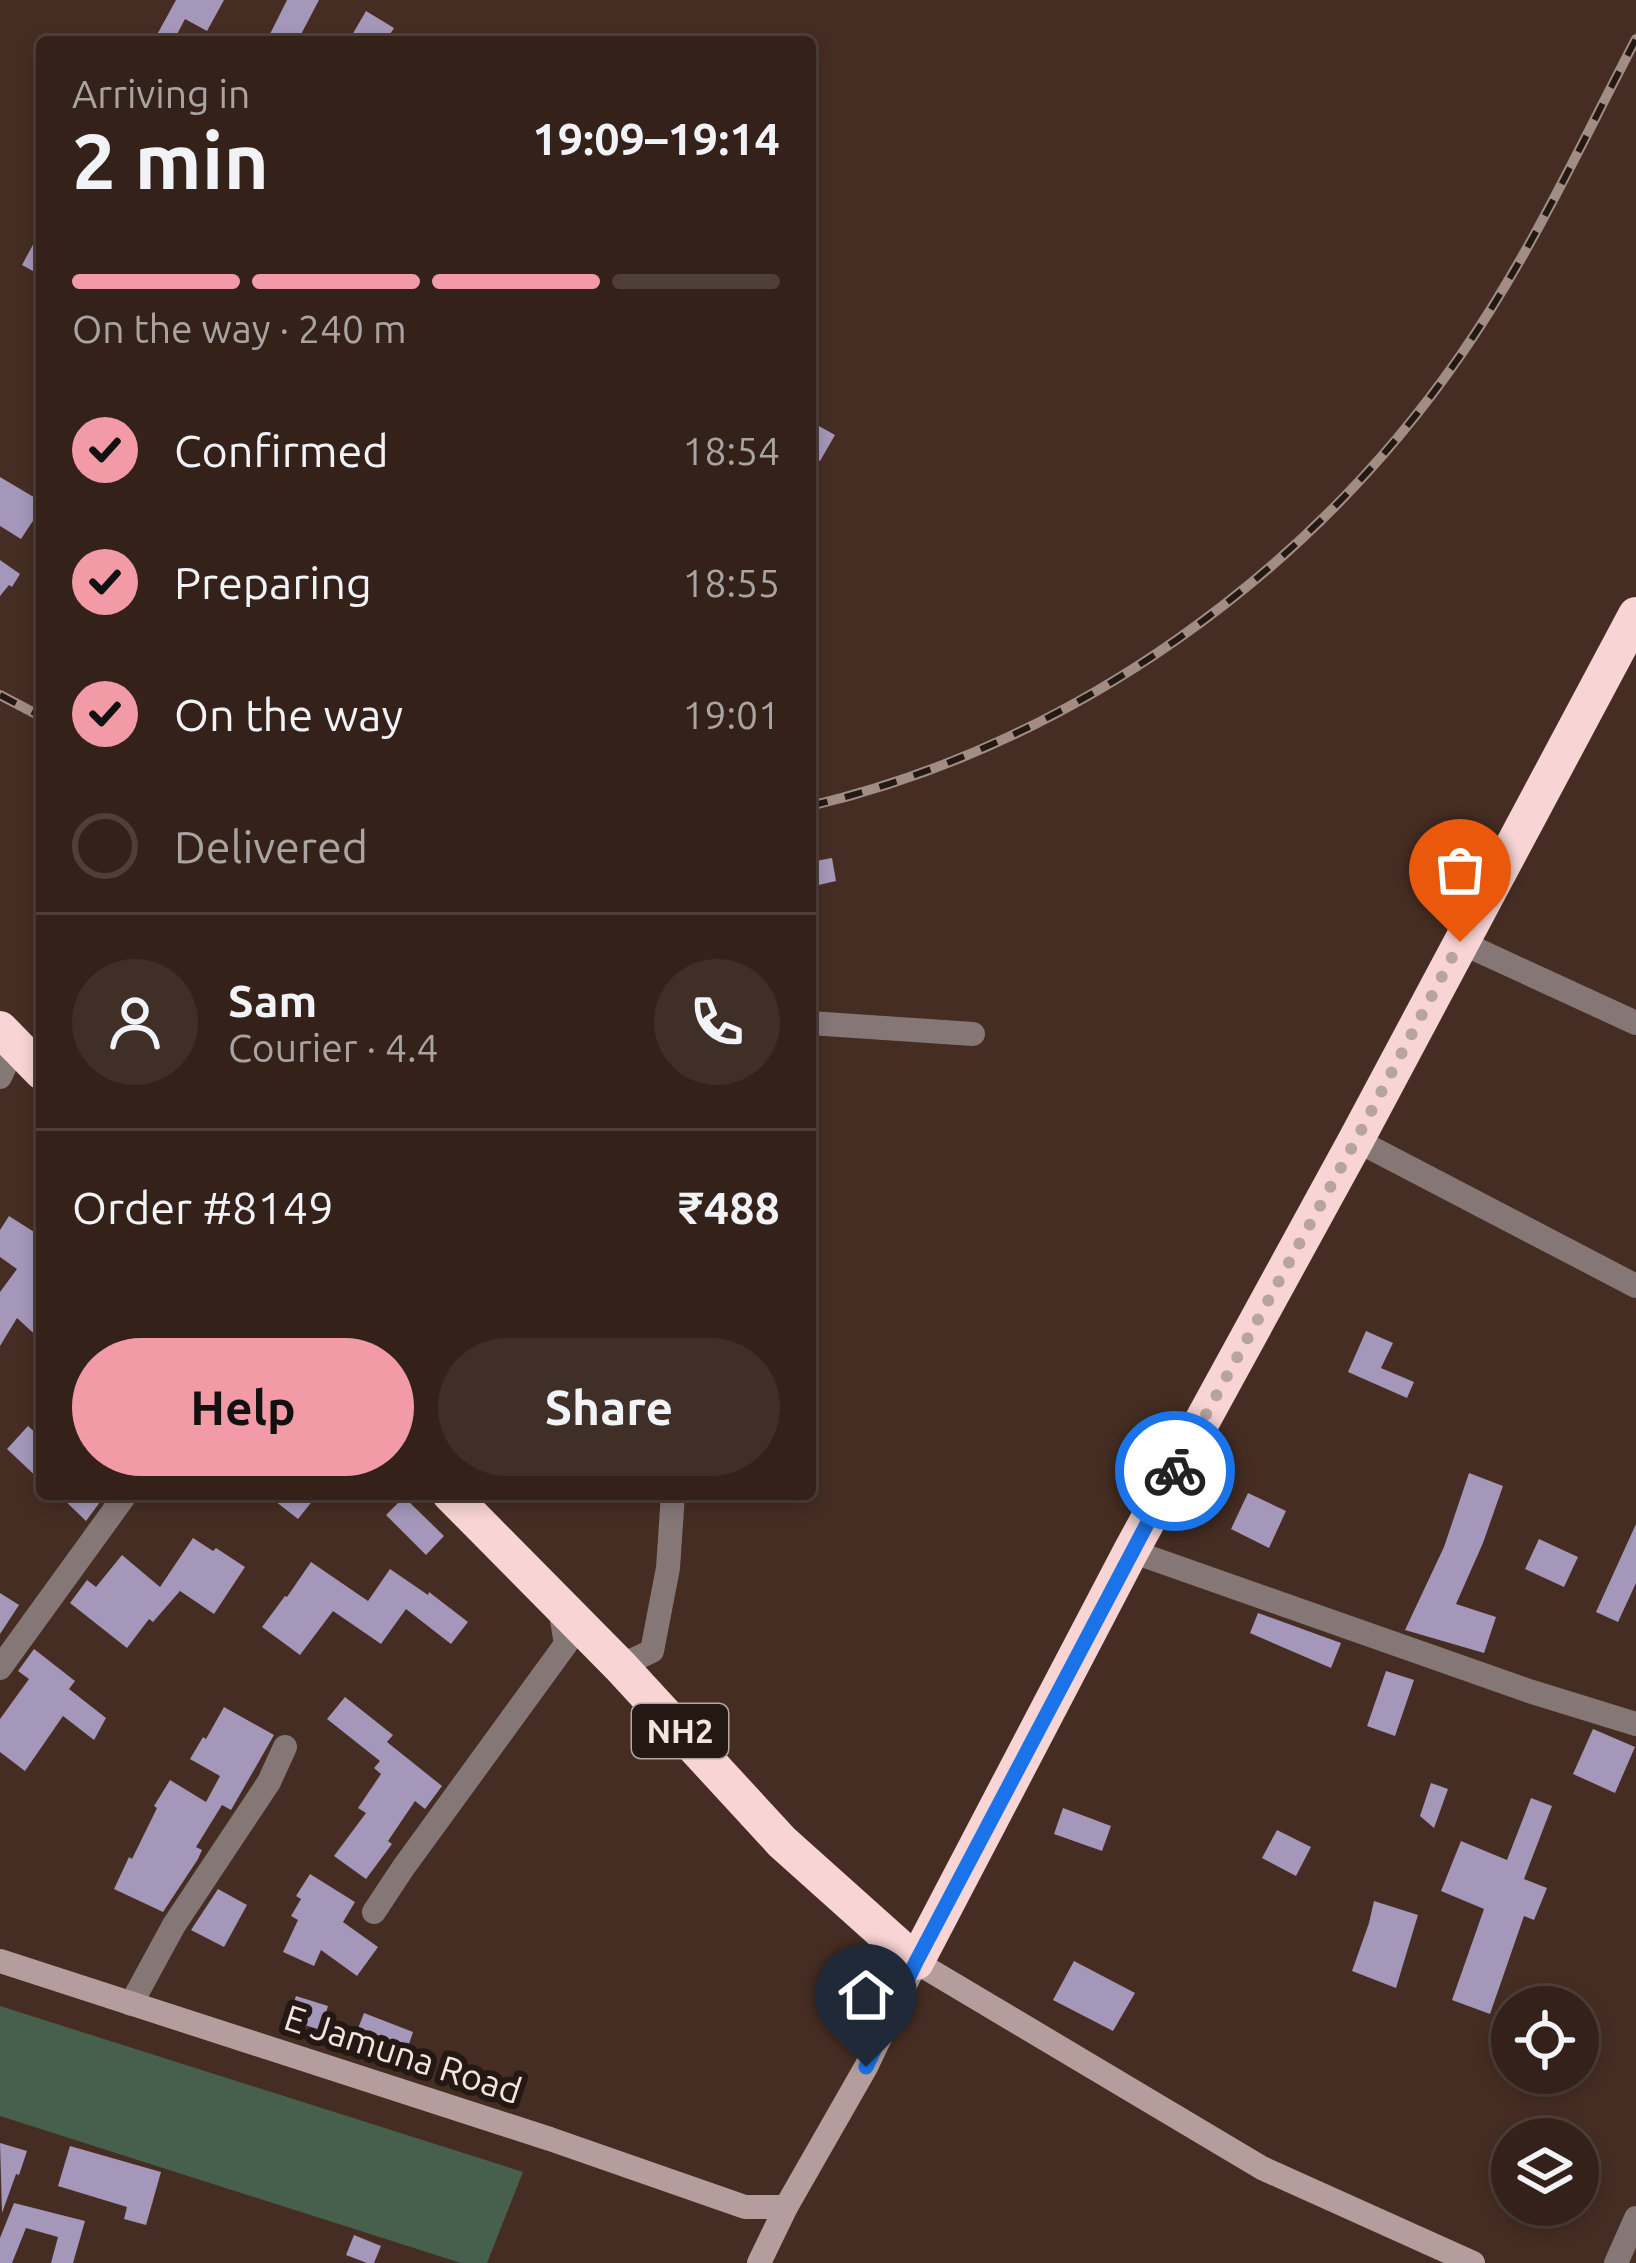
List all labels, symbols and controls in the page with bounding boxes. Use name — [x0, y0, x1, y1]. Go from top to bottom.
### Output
text: Arriving in — [72, 72, 250, 115]
text: 19:09–19:14 — [532, 113, 780, 164]
text: 2 min — [72, 116, 269, 204]
text: On the way · 240 m — [72, 307, 407, 350]
icon: check — [72, 417, 138, 483]
text: Confirmed — [174, 425, 389, 476]
text: 18:54 — [682, 429, 780, 472]
icon: check — [72, 549, 138, 615]
text: Preparing — [174, 557, 372, 608]
text: 18:55 — [682, 561, 780, 604]
icon: check — [72, 681, 138, 747]
text: On the way — [174, 689, 403, 740]
text: 19:01 — [682, 693, 780, 736]
pin — [1409, 819, 1511, 942]
text: Delivered — [174, 821, 368, 872]
icon: bag — [1427, 837, 1493, 903]
button: person — [72, 959, 198, 1085]
button: phone — [654, 959, 780, 1085]
text: Sam — [228, 975, 317, 1026]
text: Courier · 4.4 — [228, 1026, 439, 1069]
text: Order #8149 — [72, 1182, 334, 1233]
text: ₹488 — [678, 1182, 780, 1233]
button: Help — [72, 1338, 414, 1476]
button: Share — [438, 1338, 780, 1476]
courier — [1115, 1411, 1235, 1531]
icon: bike — [1142, 1438, 1208, 1504]
road number: NH2 — [632, 1704, 728, 1758]
pin — [815, 1944, 917, 2067]
icon: home — [833, 1962, 899, 2028]
map controls — [1491, 1986, 1599, 2226]
button: locate — [1491, 1986, 1599, 2094]
street label: E Jamuna Road — [280, 1996, 527, 2111]
button: layers — [1491, 2118, 1599, 2226]

